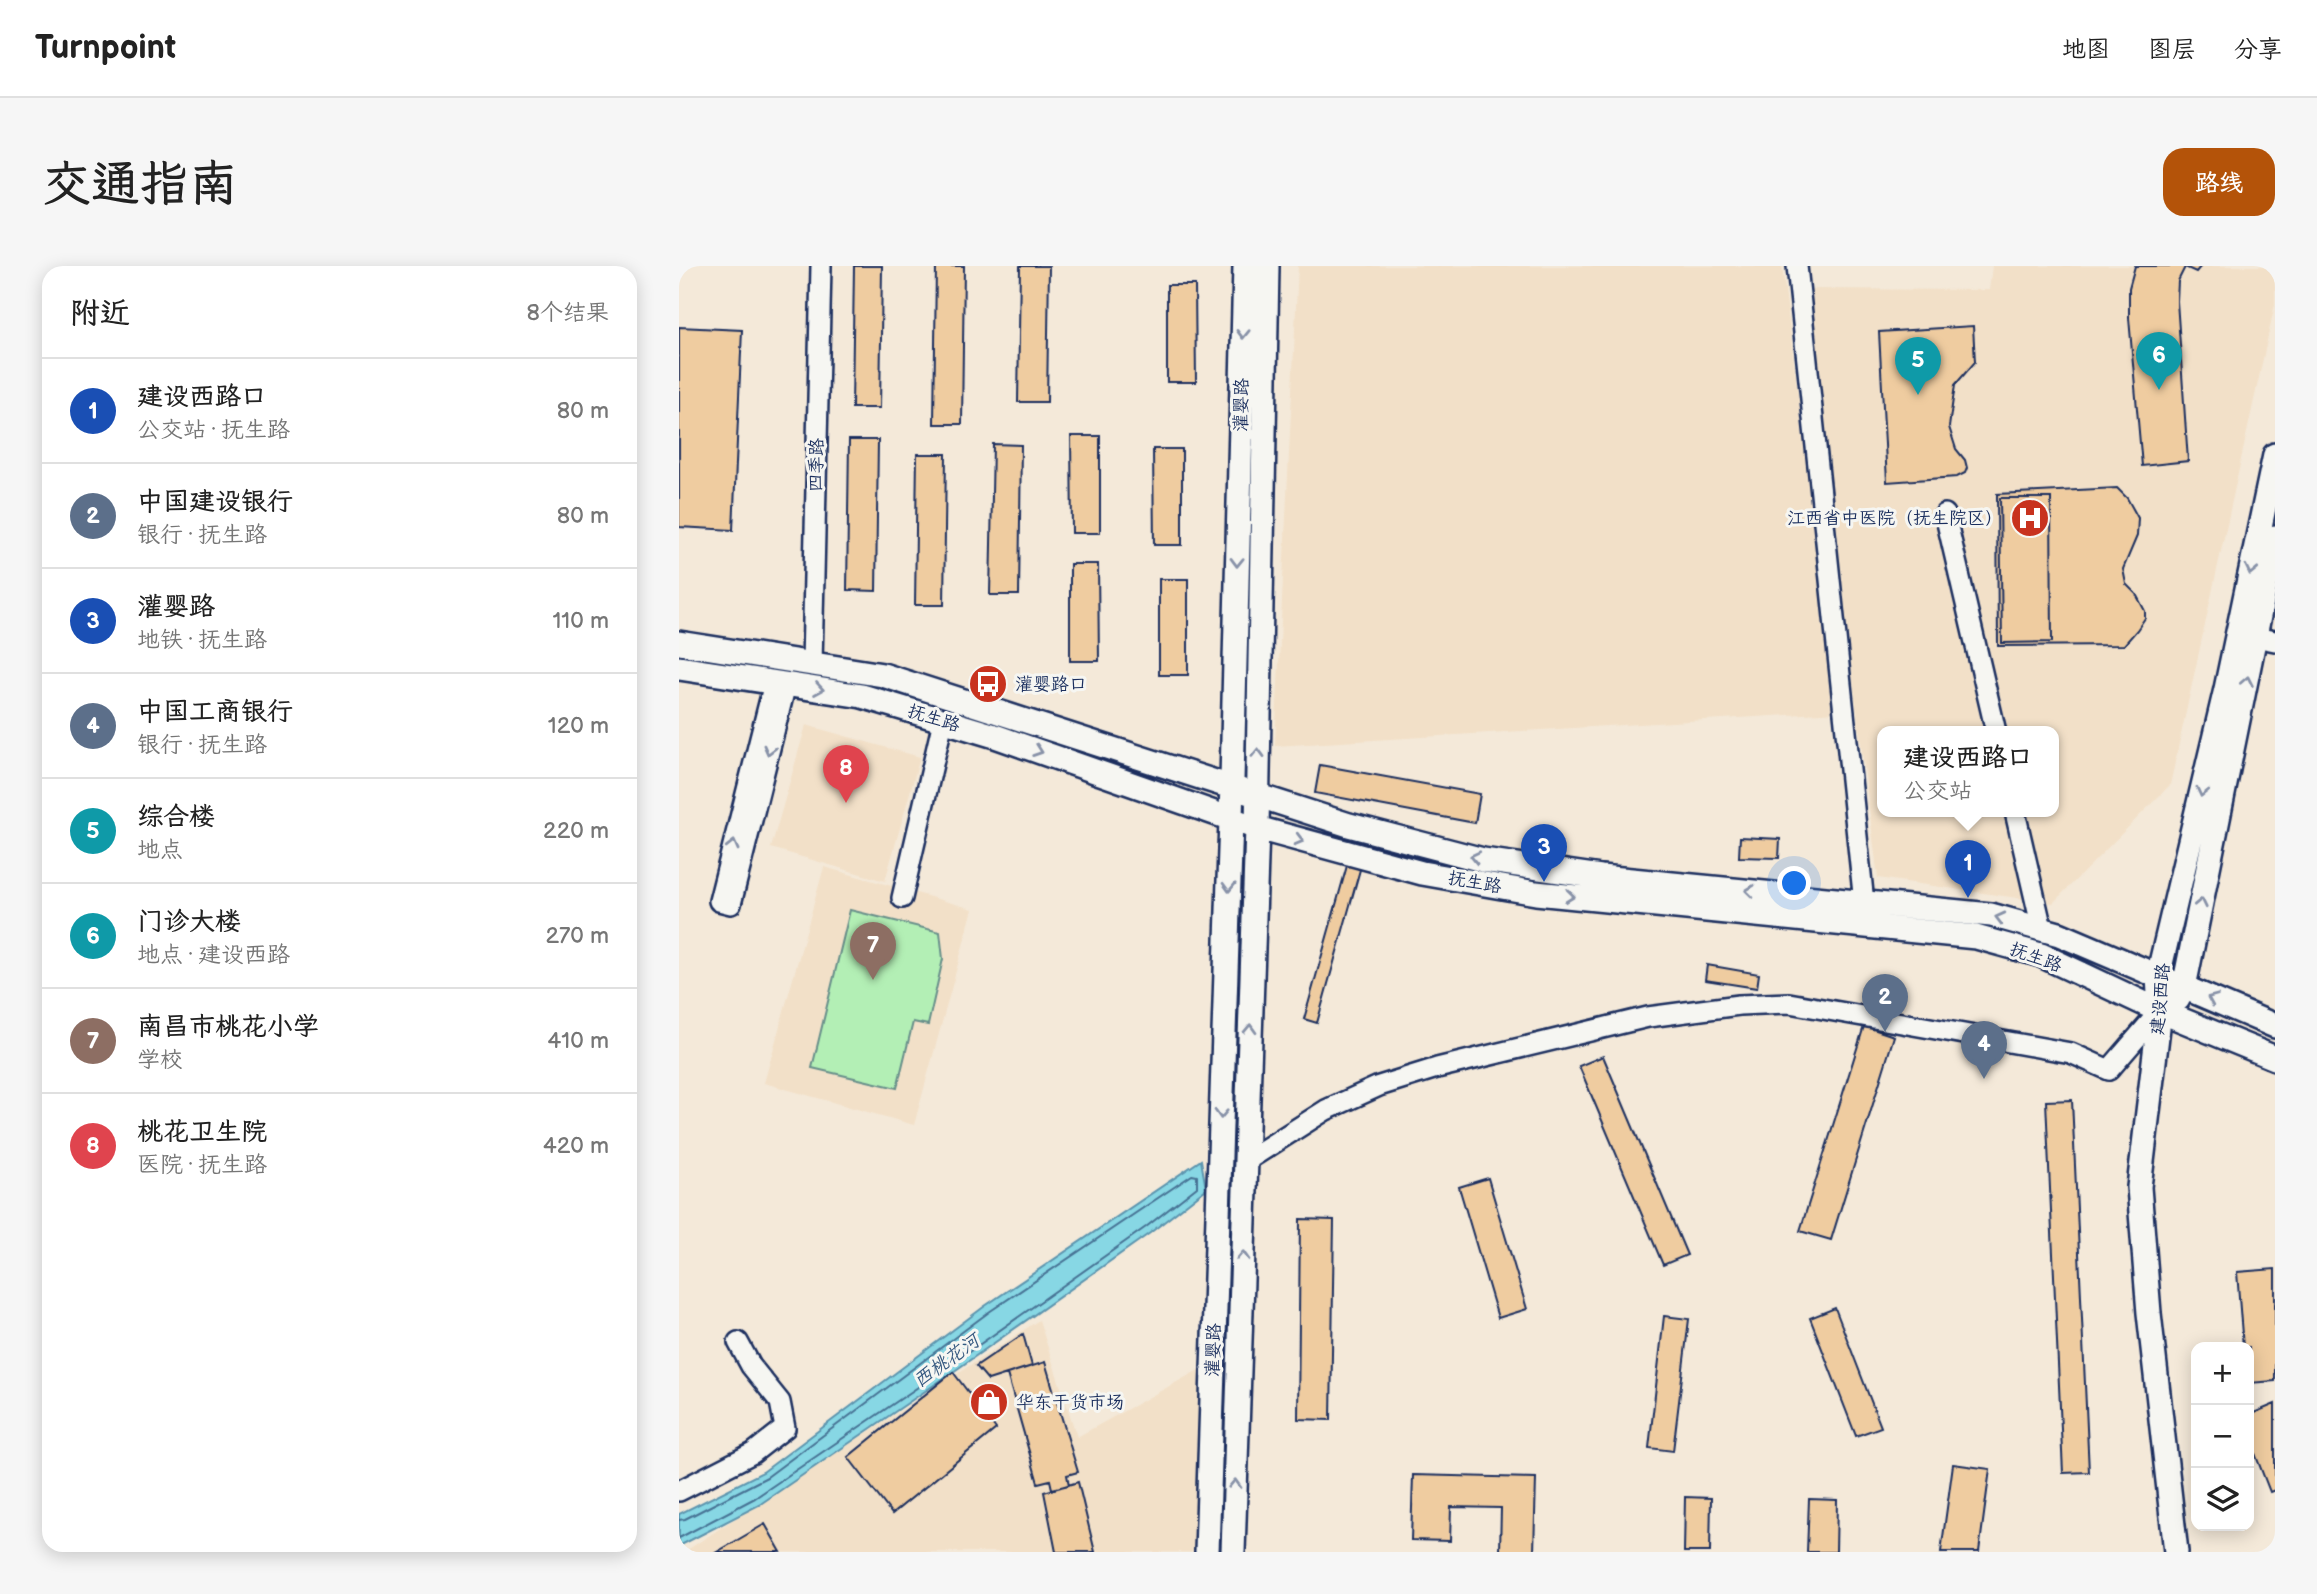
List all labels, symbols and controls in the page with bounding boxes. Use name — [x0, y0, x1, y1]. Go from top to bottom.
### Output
text: Turnpoint — [35, 28, 176, 68]
text: 地图 — [2062, 35, 2110, 64]
text: 图层 — [2148, 35, 2196, 64]
text: 分享 — [2234, 35, 2282, 64]
button: 路线 — [2163, 148, 2275, 216]
text: 交通指南 — [42, 156, 238, 215]
text: 附近 — [70, 296, 130, 332]
text: 8个结果 — [527, 299, 609, 327]
one-way arrow — [1235, 329, 1251, 340]
pin: 6 — [2136, 332, 2182, 390]
pin: 5 — [1895, 337, 1941, 395]
street label: 灌婴路 — [1231, 378, 1252, 432]
text: 建设西路口 — [137, 382, 267, 413]
text: 1 — [88, 397, 98, 425]
text: 80 m — [557, 397, 609, 425]
text: 公交站 · 抚生路 — [137, 416, 290, 444]
street label: 四季路 — [806, 438, 827, 492]
text: 中国建设银行 — [137, 487, 293, 518]
hospital icon: 江西省中医院（抚生院区） — [2009, 497, 2051, 539]
text: 2 — [86, 502, 100, 530]
text: 80 m — [557, 502, 609, 530]
place label: 江西省中医院（抚生院区） — [1787, 508, 2003, 529]
text: 银行 · 抚生路 — [137, 521, 267, 549]
one-way arrow — [1230, 556, 1245, 567]
one-way arrow — [2244, 564, 2259, 576]
text: 灌婴路 — [137, 592, 215, 623]
text: 3 — [86, 607, 100, 635]
text: 110 m — [552, 607, 609, 635]
text: 地铁 · 抚生路 — [137, 626, 267, 654]
bus stop icon: 灌婴路口 — [967, 663, 1009, 705]
place label: 灌婴路口 — [1015, 674, 1087, 695]
one-way arrow — [2238, 675, 2253, 687]
one-way arrow — [813, 682, 825, 697]
text: 中国工商银行 — [137, 697, 293, 728]
street label: 抚生路 — [905, 701, 963, 736]
text: 4 — [86, 712, 100, 740]
text: 120 m — [548, 712, 609, 740]
popup — [1877, 726, 2059, 817]
text: 银行 · 抚生路 — [137, 731, 267, 759]
one-way arrow — [1031, 743, 1043, 757]
text: 建设西路口 — [1903, 743, 2033, 774]
one-way arrow — [763, 744, 777, 756]
pin: 8 — [823, 745, 869, 803]
one-way arrow — [1250, 747, 1265, 758]
text: 公交站 — [1903, 777, 1972, 805]
one-way arrow — [2196, 786, 2210, 798]
text: 综合楼 — [137, 802, 215, 833]
text: 5 — [86, 817, 100, 845]
text: 220 m — [543, 817, 609, 845]
pin: 3 — [1521, 824, 1567, 882]
one-way arrow — [1293, 831, 1305, 846]
text: 地点 — [137, 836, 183, 864]
one-way arrow — [725, 839, 739, 851]
pin: 1 — [1945, 840, 1991, 898]
one-way arrow — [1469, 851, 1481, 866]
your location — [1777, 866, 1811, 900]
street label: 抚生路 — [1447, 867, 1503, 898]
one-way arrow — [1221, 882, 1237, 893]
one-way arrow — [1744, 884, 1755, 899]
one-way arrow — [1564, 888, 1575, 903]
one-way arrow — [2193, 897, 2208, 909]
text: 门诊大楼 — [137, 907, 241, 938]
one-way arrow — [1994, 912, 2006, 926]
text: 6 — [86, 922, 100, 950]
text: 270 m — [545, 922, 609, 950]
pin: 7 — [850, 922, 896, 980]
street label: 抚生路 — [2007, 938, 2065, 977]
text: 地点 · 建设西路 — [137, 941, 290, 969]
street label: 建设西路 — [2147, 962, 2174, 1036]
pin: 2 — [1862, 974, 1908, 1032]
one-way arrow — [2207, 993, 2219, 1007]
text: 南昌市桃花小学 — [137, 1012, 319, 1043]
pin: 4 — [1961, 1021, 2007, 1079]
one-way arrow — [1243, 1023, 1258, 1034]
text: 7 — [87, 1027, 99, 1055]
text: 410 m — [547, 1027, 609, 1055]
text: 学校 — [137, 1046, 183, 1074]
one-way arrow — [1214, 1109, 1229, 1120]
text: 桃花卫生院 — [137, 1117, 267, 1148]
text: 8 — [86, 1132, 100, 1160]
text: 420 m — [543, 1132, 609, 1160]
text: 医院 · 抚生路 — [137, 1151, 267, 1179]
one-way arrow — [1235, 1251, 1250, 1262]
street label: 灌婴路 — [1202, 1323, 1225, 1377]
water label: 西桃花河 — [909, 1328, 987, 1393]
map controls — [2191, 1342, 2254, 1531]
button: + — [2191, 1342, 2254, 1405]
shop icon: 华东干货市场 — [968, 1381, 1010, 1423]
place label: 华东干货市场 — [1016, 1392, 1124, 1413]
button: − — [2191, 1405, 2254, 1468]
button: layers — [2191, 1468, 2254, 1531]
one-way arrow — [1228, 1478, 1243, 1489]

